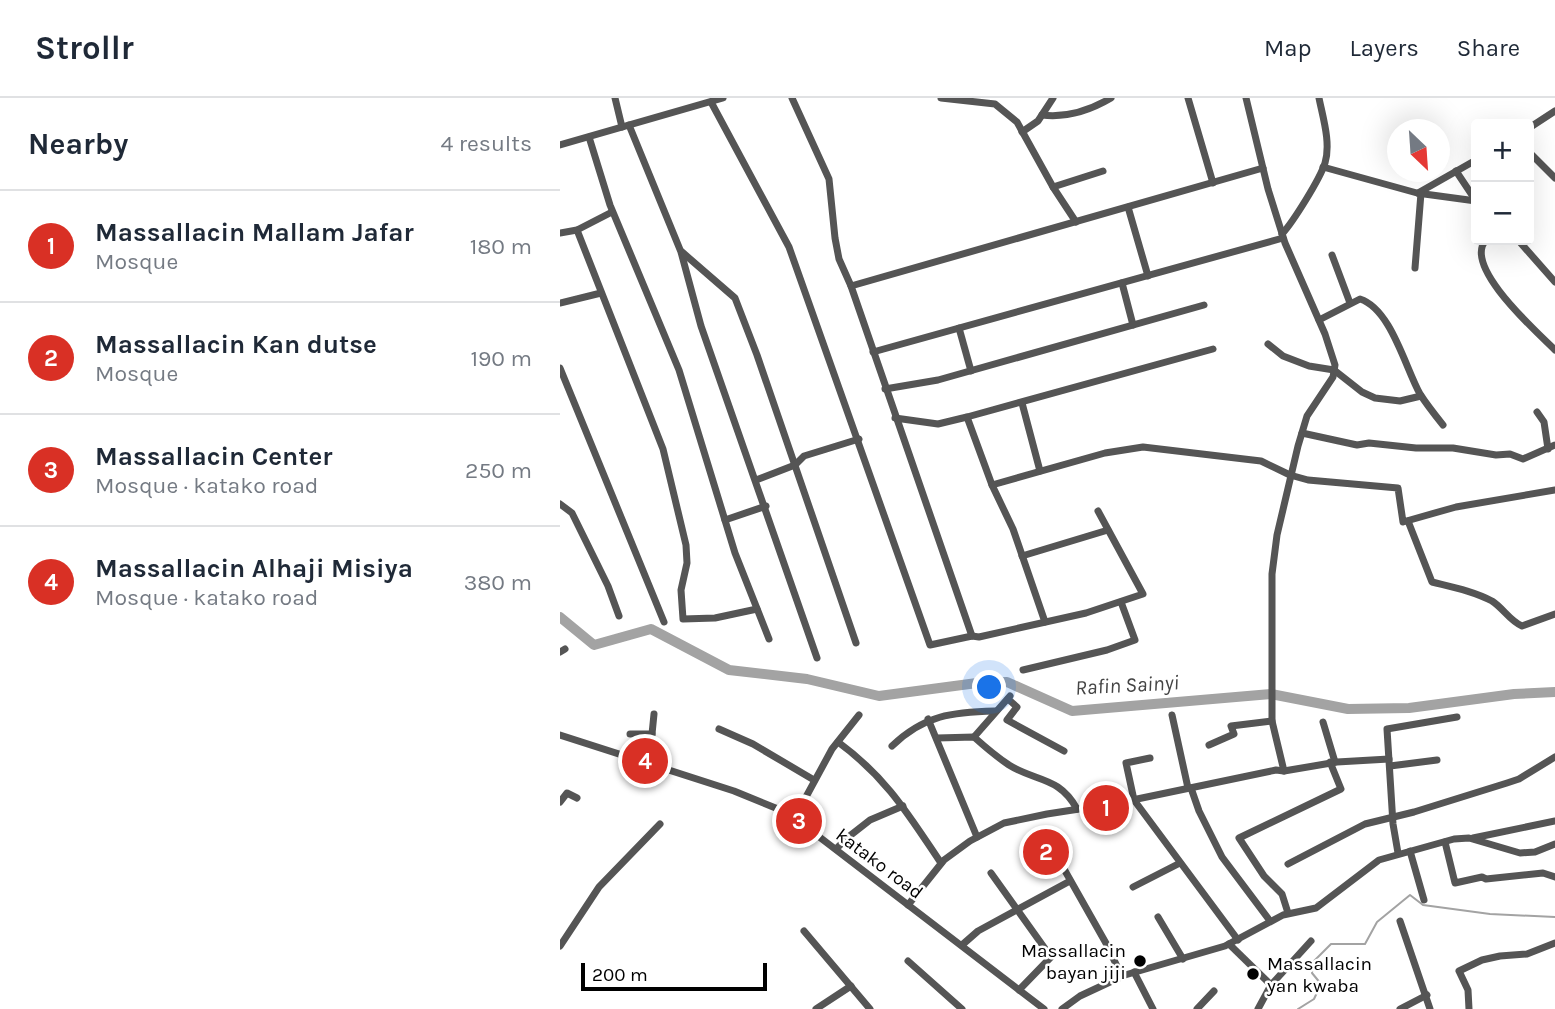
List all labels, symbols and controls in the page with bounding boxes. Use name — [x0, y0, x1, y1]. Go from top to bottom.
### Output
text: Strollr — [35, 29, 134, 67]
text: Map — [1264, 34, 1312, 62]
text: Layers — [1350, 34, 1419, 62]
text: Share — [1457, 34, 1520, 62]
north arrow — [1387, 119, 1450, 182]
map controls — [1471, 119, 1534, 245]
button: + — [1471, 119, 1534, 182]
text: Nearby — [28, 126, 128, 162]
text: 4 results — [440, 130, 532, 157]
button: − — [1471, 182, 1534, 245]
text: Massallacin Mallam Jafar — [95, 217, 414, 248]
text: 1 — [47, 233, 55, 260]
text: 180 m — [470, 233, 532, 260]
text: Mosque — [95, 248, 178, 275]
text: Massallacin Kan dutse — [95, 329, 377, 360]
text: 2 — [44, 345, 58, 372]
text: 190 m — [470, 345, 532, 372]
text: Mosque — [95, 360, 178, 387]
text: Massallacin Center — [95, 441, 332, 472]
text: 3 — [44, 457, 58, 484]
text: 250 m — [465, 457, 532, 484]
text: Mosque · katako road — [95, 472, 318, 499]
text: Massallacin Alhaji Misiya — [95, 553, 413, 584]
text: 4 — [44, 569, 58, 596]
text: 380 m — [464, 569, 532, 596]
text: Mosque · katako road — [95, 584, 318, 611]
your location — [972, 670, 1006, 704]
water label: Rafin Sainyi — [1074, 670, 1180, 700]
pin: 4 — [622, 735, 668, 787]
pin: 1 — [1083, 782, 1129, 834]
pin: 3 — [776, 795, 822, 847]
street label: katako road — [832, 824, 927, 904]
pin: 2 — [1023, 826, 1069, 878]
place label: Massallacin bayan jiji — [1021, 940, 1126, 984]
marker: Massallacin bayan jiji — [1132, 953, 1148, 969]
place label: Massallacin yan kwaba — [1266, 953, 1372, 997]
scale bar — [581, 960, 766, 992]
text: 200 m — [592, 964, 648, 986]
marker: Massallacin yan kwaba — [1245, 966, 1261, 982]

